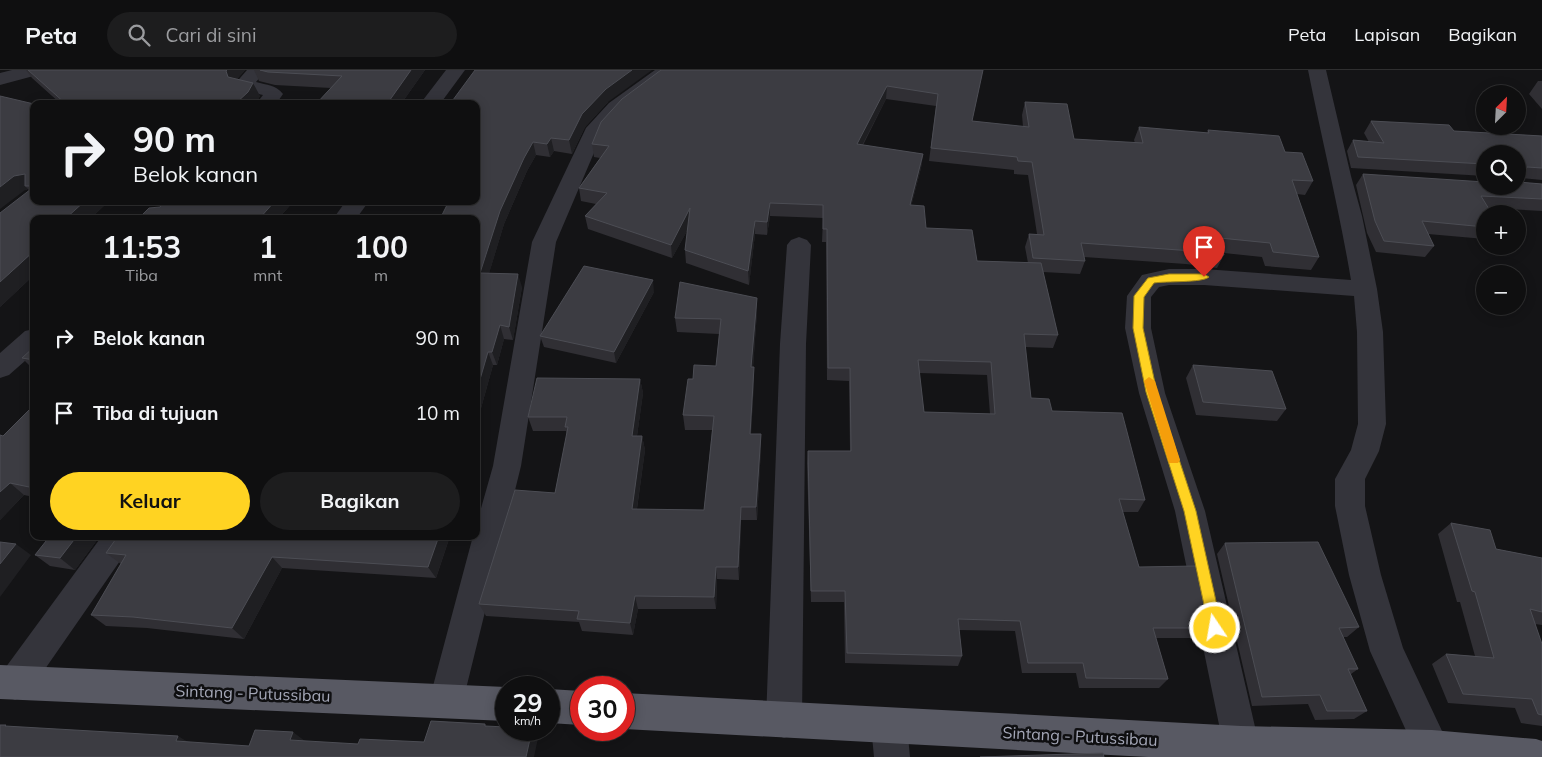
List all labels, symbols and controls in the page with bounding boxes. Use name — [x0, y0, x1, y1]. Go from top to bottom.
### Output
search box — [107, 12, 457, 57]
text: Peta — [25, 20, 77, 50]
icon: search — [125, 21, 153, 49]
text: Cari di sini — [165, 23, 256, 47]
text: Peta — [1288, 23, 1326, 46]
text: Lapisan — [1354, 23, 1420, 46]
text: Bagikan — [1448, 23, 1517, 46]
north arrow — [1476, 85, 1526, 135]
map controls — [1476, 85, 1526, 315]
text: 90 m — [133, 117, 216, 161]
icon: right — [50, 120, 115, 185]
button: search — [1476, 145, 1526, 195]
text: Belok kanan — [133, 160, 258, 188]
button: + — [1476, 205, 1526, 255]
pin — [1183, 226, 1225, 277]
text: 11:53 — [102, 228, 181, 266]
text: 1 — [259, 228, 277, 266]
text: 100 — [354, 228, 408, 266]
icon: arrive — [1190, 233, 1218, 261]
text: Tiba — [125, 265, 158, 285]
text: mnt — [253, 265, 282, 285]
text: m — [374, 265, 388, 285]
button: − — [1476, 265, 1526, 315]
icon: right — [50, 324, 78, 352]
text: Belok kanan — [93, 326, 205, 350]
text: 90 m — [416, 326, 460, 350]
icon: arrive — [50, 399, 78, 427]
text: Tiba di tujuan — [93, 401, 218, 425]
text: 10 m — [416, 401, 460, 425]
button: Keluar — [50, 472, 250, 530]
button: Bagikan — [260, 472, 460, 530]
position arrow — [1188, 601, 1240, 653]
speed limit sign: 30 — [570, 676, 635, 741]
street label: Sintang - Putussibau — [175, 680, 331, 706]
text: 29 — [512, 687, 543, 718]
text: km/h — [514, 713, 541, 728]
street label: Sintang - Putussibau — [1002, 722, 1158, 750]

